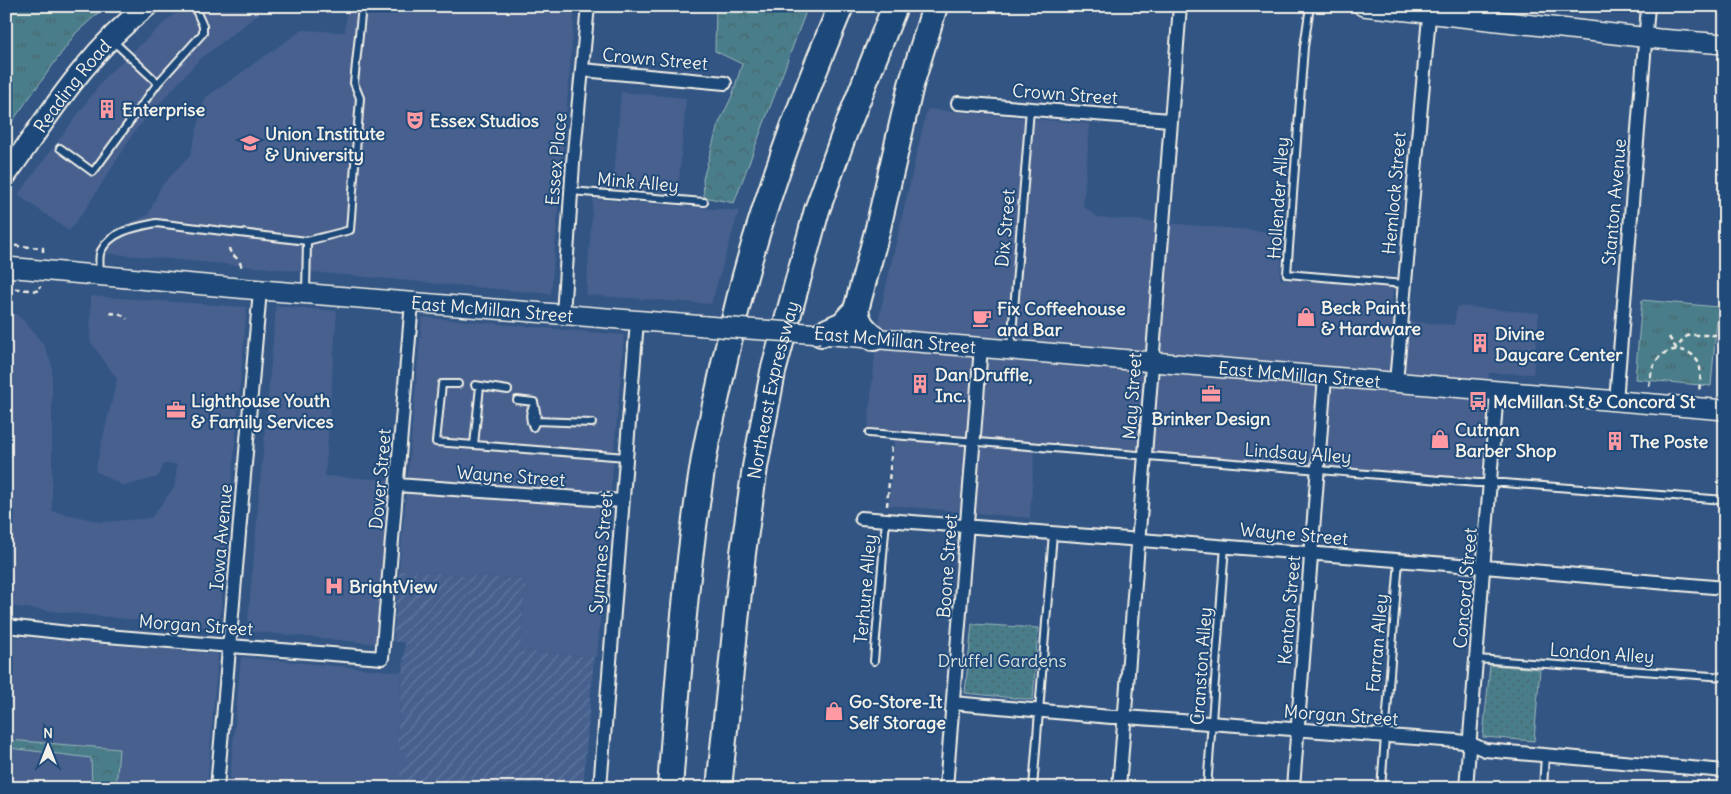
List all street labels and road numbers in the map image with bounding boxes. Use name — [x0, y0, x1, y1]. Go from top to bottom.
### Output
street label: Reading Road — [28, 34, 116, 137]
street label: Crown Street — [601, 43, 709, 75]
street label: Crown Street — [1011, 79, 1119, 109]
street label: Essex Place — [540, 111, 572, 207]
street label: Hemlock Street — [1377, 131, 1411, 255]
street label: Hollender Alley — [1262, 136, 1294, 260]
street label: Stanton Avenue — [1597, 137, 1631, 267]
street label: Mink Alley — [596, 167, 680, 197]
street label: Dix Street — [990, 188, 1020, 268]
street label: East McMillan Street — [410, 291, 574, 327]
street label: Northeast Expressway — [742, 298, 803, 480]
street label: East McMillan Street — [813, 321, 977, 359]
street label: May Street — [1117, 352, 1147, 440]
street label: East McMillan Street — [1217, 356, 1381, 392]
street label: Dover Street — [364, 428, 396, 530]
street label: Lindsay Alley — [1244, 438, 1352, 468]
street label: Wayne Street — [456, 461, 566, 491]
street label: Iowa Avenue — [205, 483, 237, 591]
street label: Symmes Street — [584, 491, 618, 615]
street label: Boone Street — [932, 513, 962, 619]
street label: Wayne Street — [1239, 518, 1349, 550]
street label: Concord Street — [1448, 527, 1482, 649]
street label: Terhune Alley — [849, 533, 881, 645]
street label: Kenton Street — [1273, 554, 1305, 666]
street label: Farran Alley — [1361, 593, 1393, 693]
street label: Cranston Alley — [1185, 606, 1217, 726]
street label: Morgan Street — [138, 610, 254, 640]
street label: London Alley — [1549, 638, 1655, 668]
street label: Morgan Street — [1283, 700, 1399, 730]

